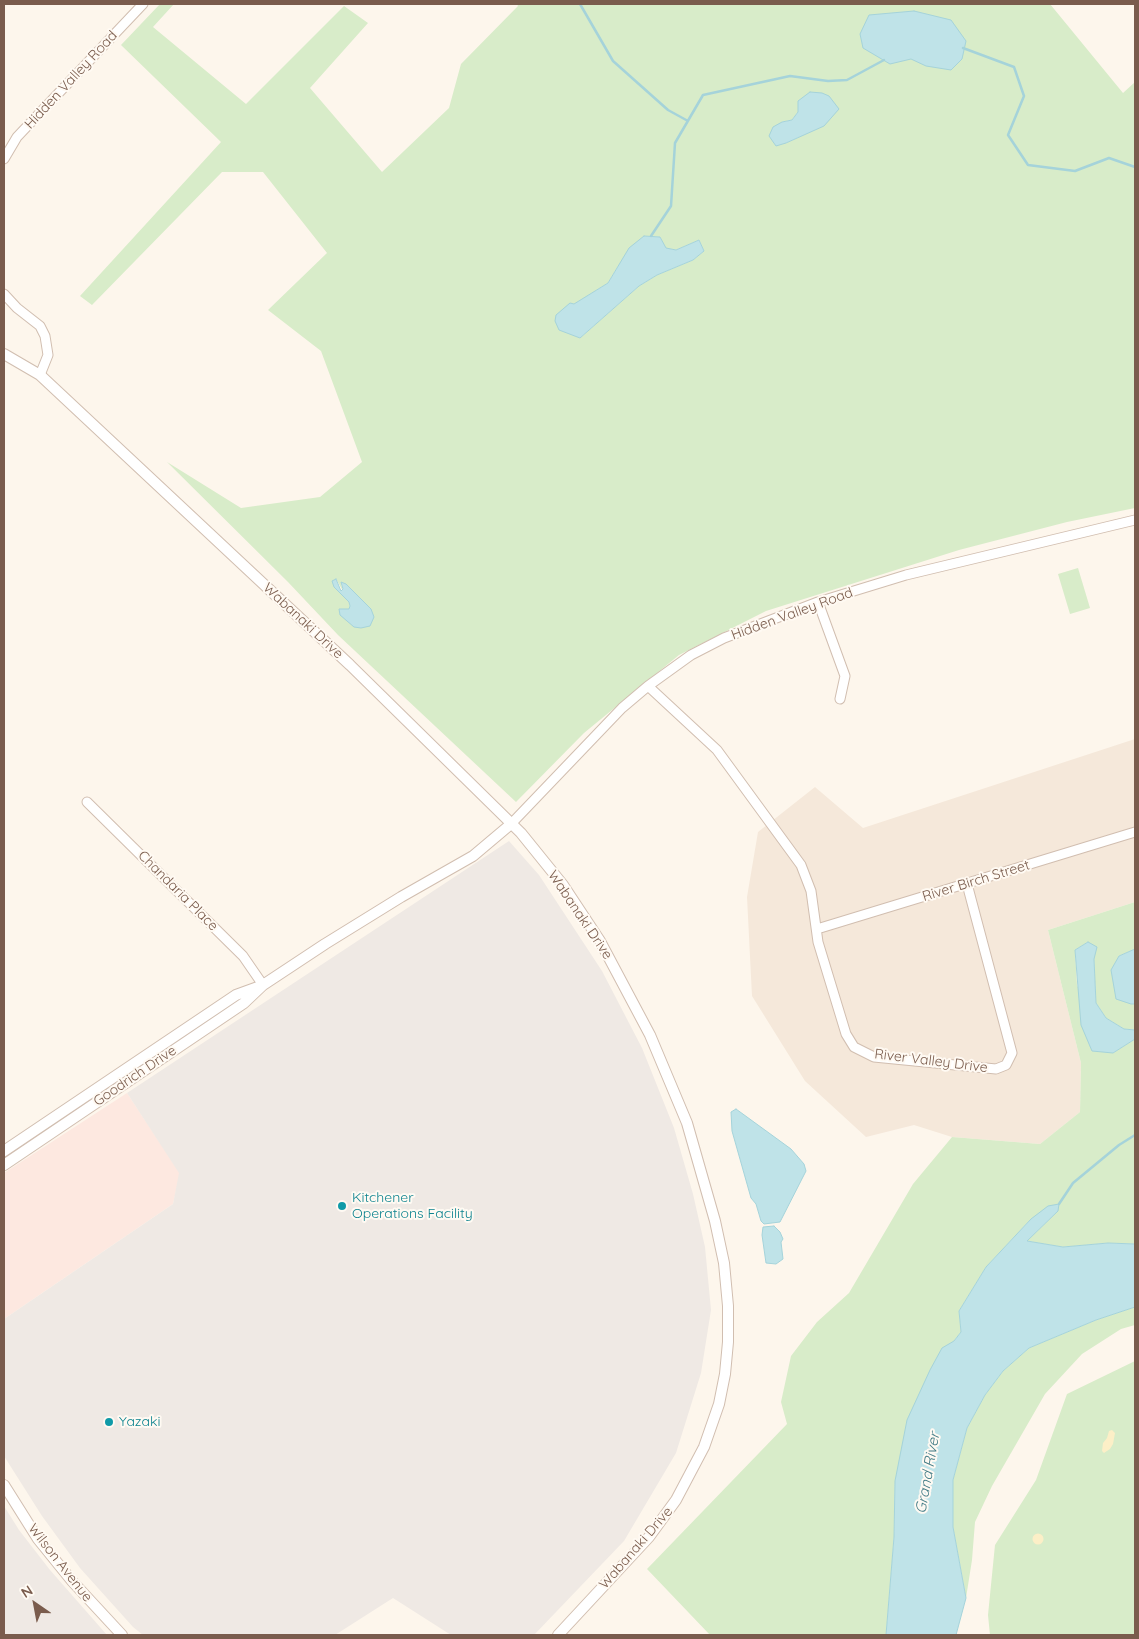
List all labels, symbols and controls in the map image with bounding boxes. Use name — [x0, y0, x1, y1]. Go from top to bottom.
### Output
street label: Hidden Valley Road — [21, 27, 121, 133]
street label: Wabanaki Drive — [259, 580, 347, 662]
street label: Hidden Valley Road — [729, 584, 855, 644]
street label: Chandaria Place — [134, 847, 222, 935]
street label: River Birch Street — [920, 857, 1032, 905]
street label: Wabanaki Drive — [544, 867, 616, 963]
street label: Goodrich Drive — [90, 1042, 180, 1110]
street label: River Valley Drive — [873, 1046, 989, 1076]
place label: Kitchener Operations Facility — [352, 1190, 473, 1222]
marker: Kitchener Operations Facility — [336, 1200, 348, 1212]
place label: Yazaki — [119, 1414, 161, 1430]
marker: Yazaki — [103, 1416, 115, 1428]
water label: Grand River — [912, 1431, 944, 1515]
street label: Wabanaki Drive — [596, 1503, 676, 1593]
street label: Wilson Avenue — [24, 1521, 96, 1605]
north arrow — [10, 1579, 60, 1629]
text: N — [18, 1581, 36, 1602]

